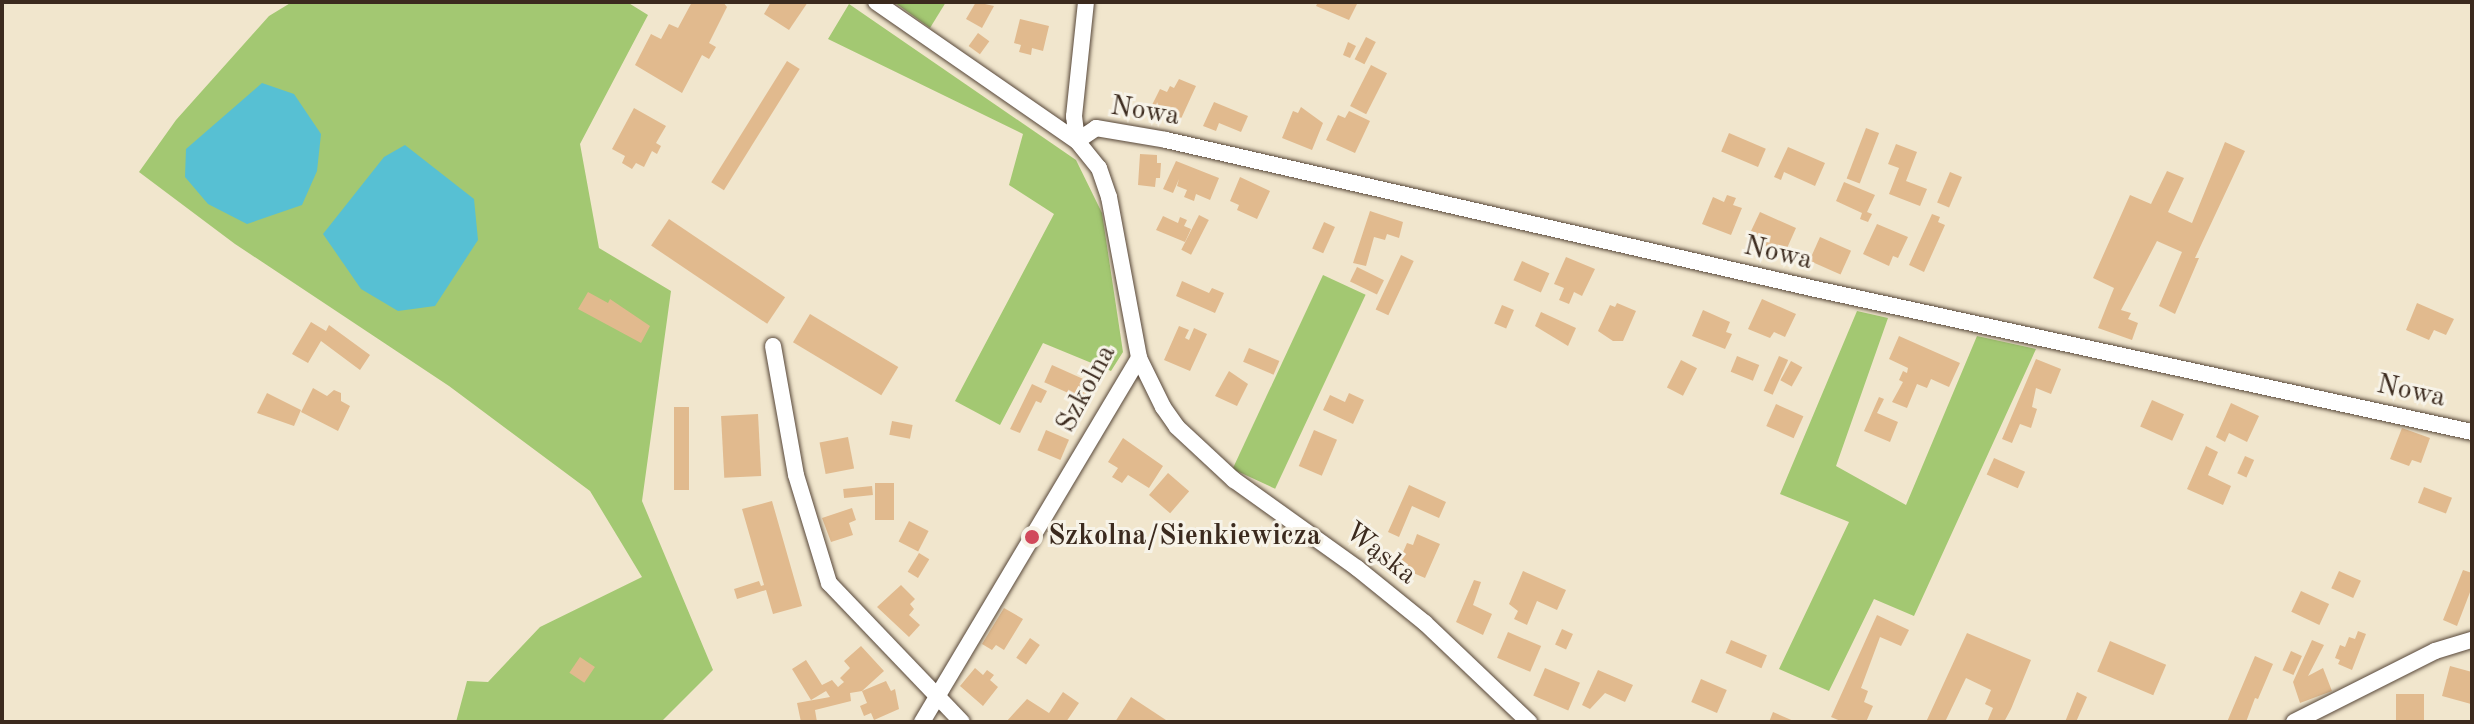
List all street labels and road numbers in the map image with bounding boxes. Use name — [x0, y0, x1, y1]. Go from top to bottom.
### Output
street label: Nowa — [1108, 90, 1182, 134]
street label: Nowa — [1740, 230, 1816, 278]
street label: Szkolna — [1050, 339, 1124, 439]
street label: Nowa — [2373, 368, 2449, 416]
street label: Wąska — [1337, 516, 1423, 592]

